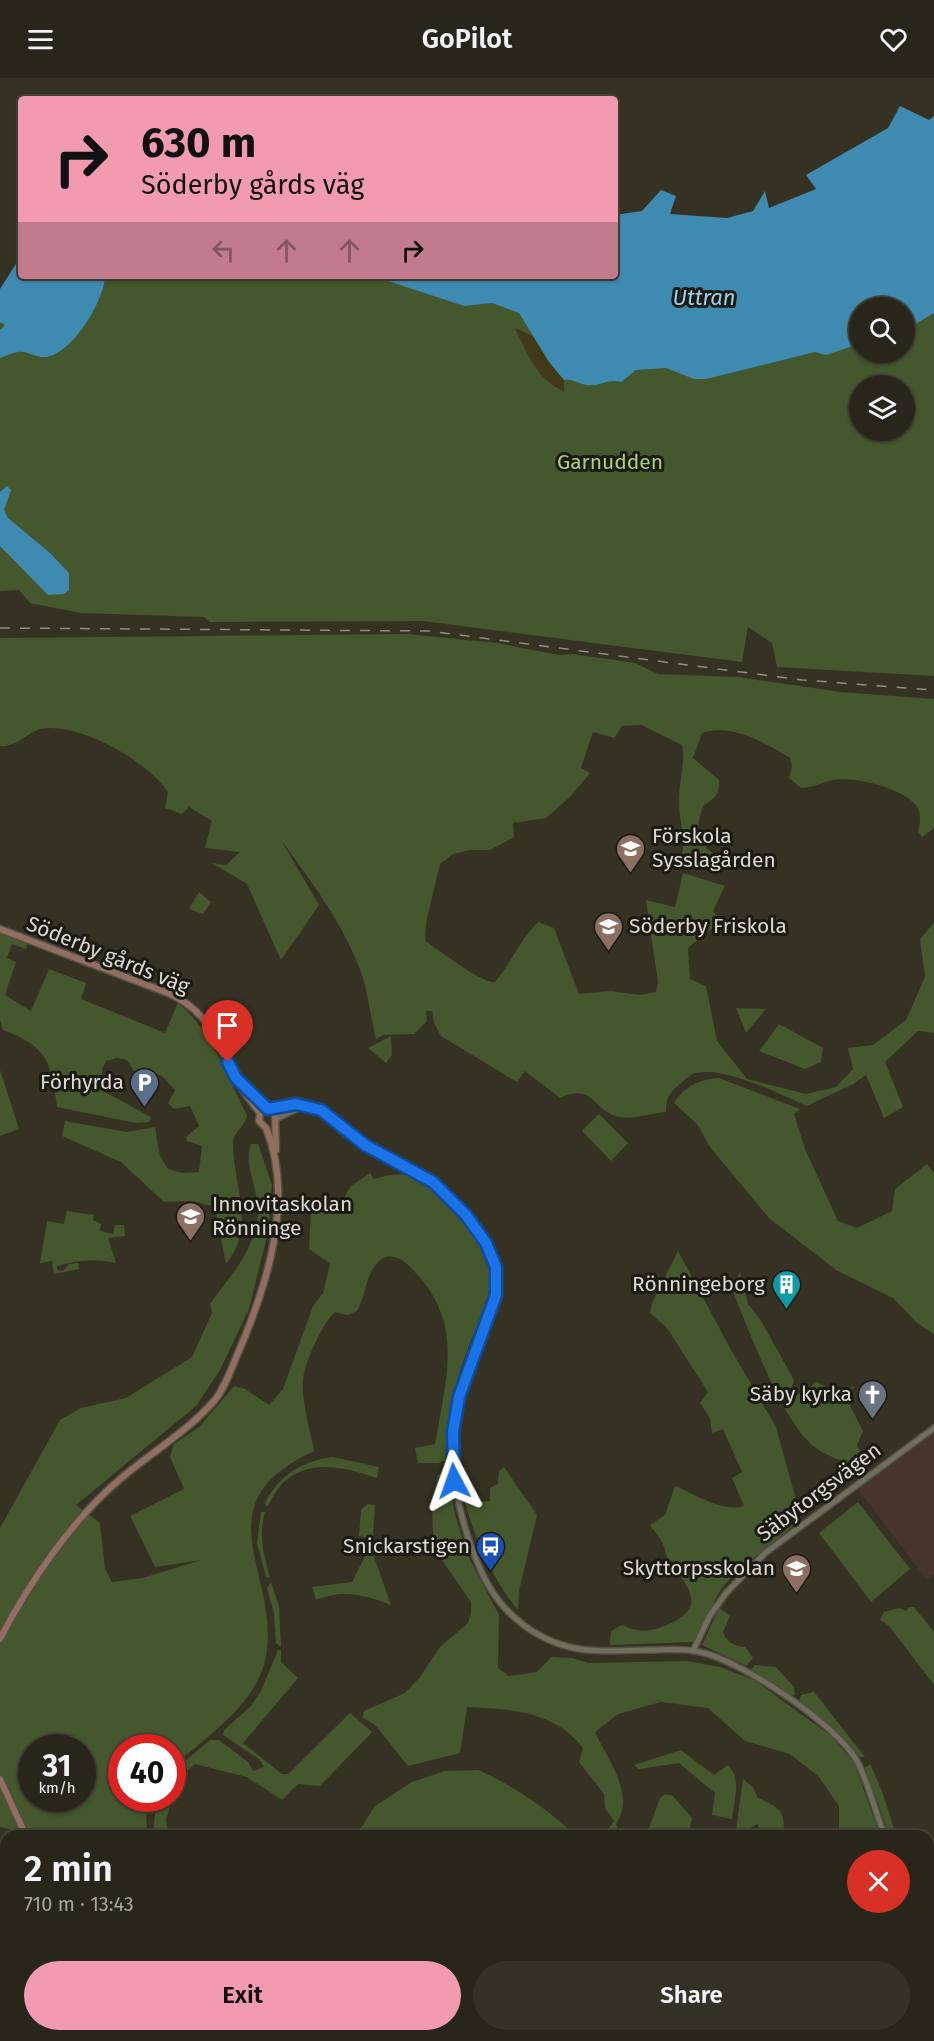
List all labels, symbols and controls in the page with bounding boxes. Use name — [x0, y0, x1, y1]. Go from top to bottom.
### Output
icon: menu — [24, 23, 57, 56]
text: GoPilot — [422, 23, 512, 55]
icon: heart — [877, 23, 910, 56]
text: 630 m — [141, 118, 256, 168]
icon: right — [42, 120, 120, 198]
text: Söderby gårds väg — [141, 169, 364, 201]
icon: left — [207, 234, 240, 267]
icon: ahead — [270, 234, 303, 267]
icon: ahead — [333, 234, 366, 267]
icon: right — [396, 234, 429, 267]
water label: Uttran — [672, 284, 736, 311]
map controls — [849, 297, 915, 441]
button: search — [849, 297, 915, 363]
button: layers — [849, 375, 915, 441]
park label: Garnudden — [557, 449, 663, 475]
place label: Förskola Sysslagården — [652, 823, 776, 873]
school or university icon: Förskola Sysslagården — [615, 832, 647, 874]
street label: Söderby gårds väg — [23, 910, 193, 1000]
school or university icon: Söderby Friskola — [592, 910, 624, 952]
place label: Söderby Friskola — [629, 913, 787, 939]
pin — [202, 1000, 253, 1062]
icon: arrive — [211, 1009, 244, 1042]
parking icon: Förhyrda — [129, 1066, 161, 1108]
place label: Förhyrda — [40, 1069, 124, 1095]
place label: Innovitaskolan Rönninge — [212, 1191, 352, 1241]
school or university icon: Innovitaskolan Rönninge — [175, 1200, 207, 1242]
building icon: Rönningeborg — [770, 1268, 802, 1310]
place label: Rönningeborg — [632, 1271, 765, 1297]
church icon: Säby kyrka — [857, 1378, 889, 1420]
place label: Säby kyrka — [750, 1381, 852, 1407]
street label: Säbytorgsvägen — [752, 1437, 886, 1547]
position arrow — [422, 1449, 486, 1513]
bus stop icon: Snickarstigen — [475, 1530, 507, 1572]
place label: Snickarstigen — [343, 1533, 470, 1559]
school or university icon: Skyttorpsskolan — [780, 1552, 812, 1594]
place label: Skyttorpsskolan — [623, 1555, 775, 1581]
speed limit sign: 40 — [108, 1734, 186, 1812]
text: 31 — [43, 1748, 71, 1784]
text: km/h — [38, 1779, 76, 1797]
text: 2 min — [24, 1847, 113, 1891]
button: close — [847, 1850, 910, 1913]
text: 710 m · 13:43 — [24, 1892, 134, 1916]
button: Exit — [24, 1961, 461, 2030]
button: Share — [473, 1961, 910, 2030]

